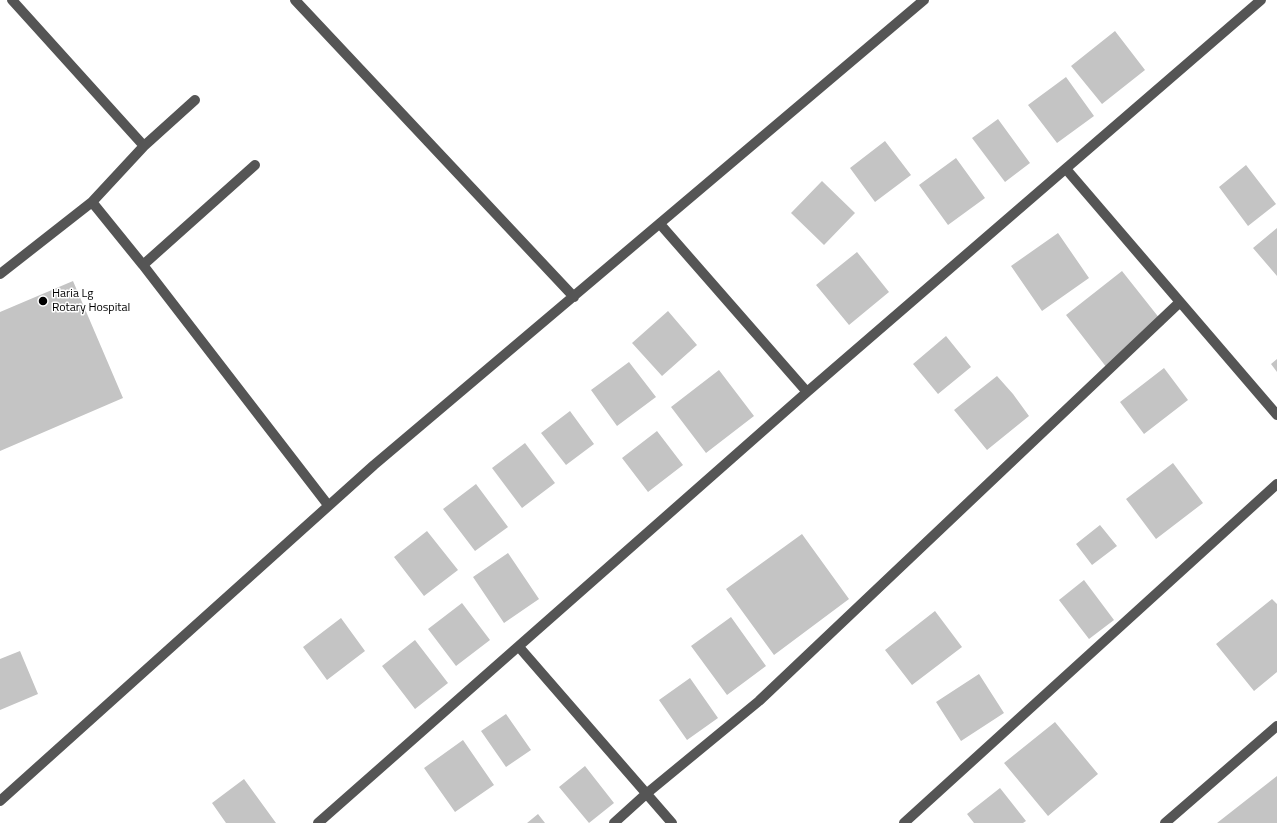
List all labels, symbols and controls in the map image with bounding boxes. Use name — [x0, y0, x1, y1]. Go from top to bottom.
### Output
place label: Haria Lg Rotary Hospital — [52, 287, 130, 315]
marker: Haria Lg Rotary Hospital — [37, 295, 49, 307]

